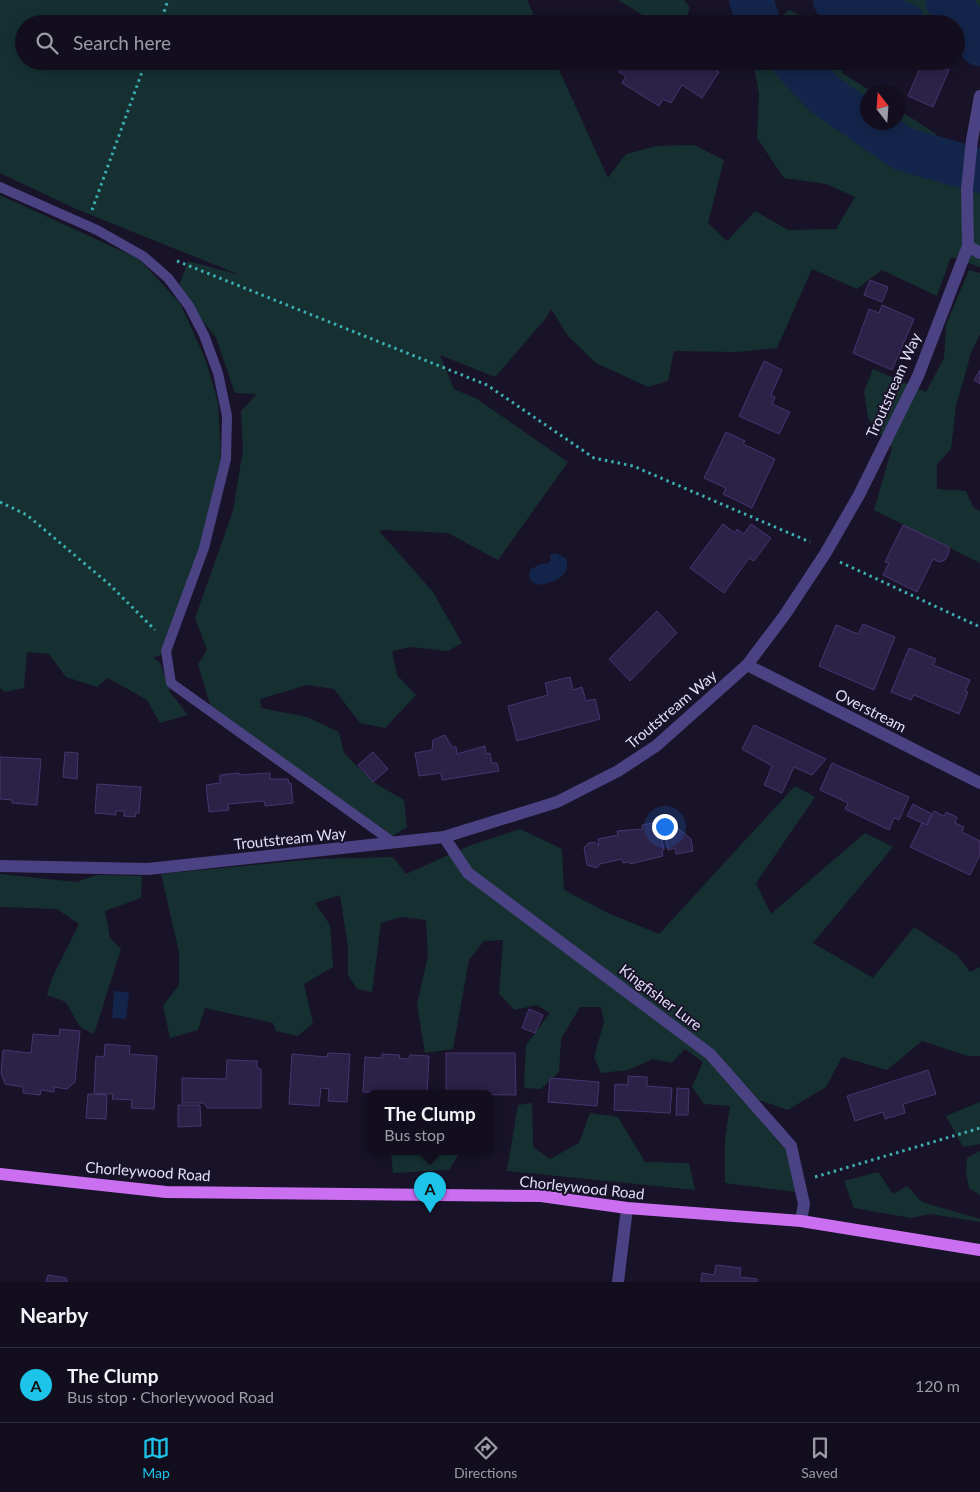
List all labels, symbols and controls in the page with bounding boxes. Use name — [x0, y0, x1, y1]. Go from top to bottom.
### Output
search box — [15, 15, 965, 70]
icon: search — [33, 29, 61, 57]
text: Search here — [73, 31, 171, 54]
north arrow — [860, 85, 905, 130]
street label: Troutstream Way — [862, 330, 924, 440]
street label: Troutstream Way — [622, 666, 720, 752]
street label: Overstream — [832, 684, 910, 736]
your location — [652, 814, 678, 840]
street label: Troutstream Way — [233, 823, 347, 853]
street label: Kingfisher Lure — [616, 960, 706, 1034]
popup — [366, 1090, 494, 1155]
text: The Clump — [384, 1102, 476, 1125]
text: Bus stop — [384, 1125, 445, 1144]
street label: Chorleywood Road — [85, 1158, 211, 1184]
street label: Chorleywood Road — [519, 1171, 645, 1203]
pin: A — [414, 1172, 446, 1213]
text: Nearby — [20, 1302, 88, 1327]
text: The Clump — [67, 1364, 158, 1387]
text: A — [30, 1376, 42, 1395]
text: 120 m — [915, 1376, 960, 1395]
text: Bus stop · Chorleywood Road — [67, 1387, 274, 1406]
tab: Map — [142, 1434, 170, 1481]
tab: Directions — [454, 1434, 517, 1481]
tab: Saved — [801, 1434, 838, 1481]

